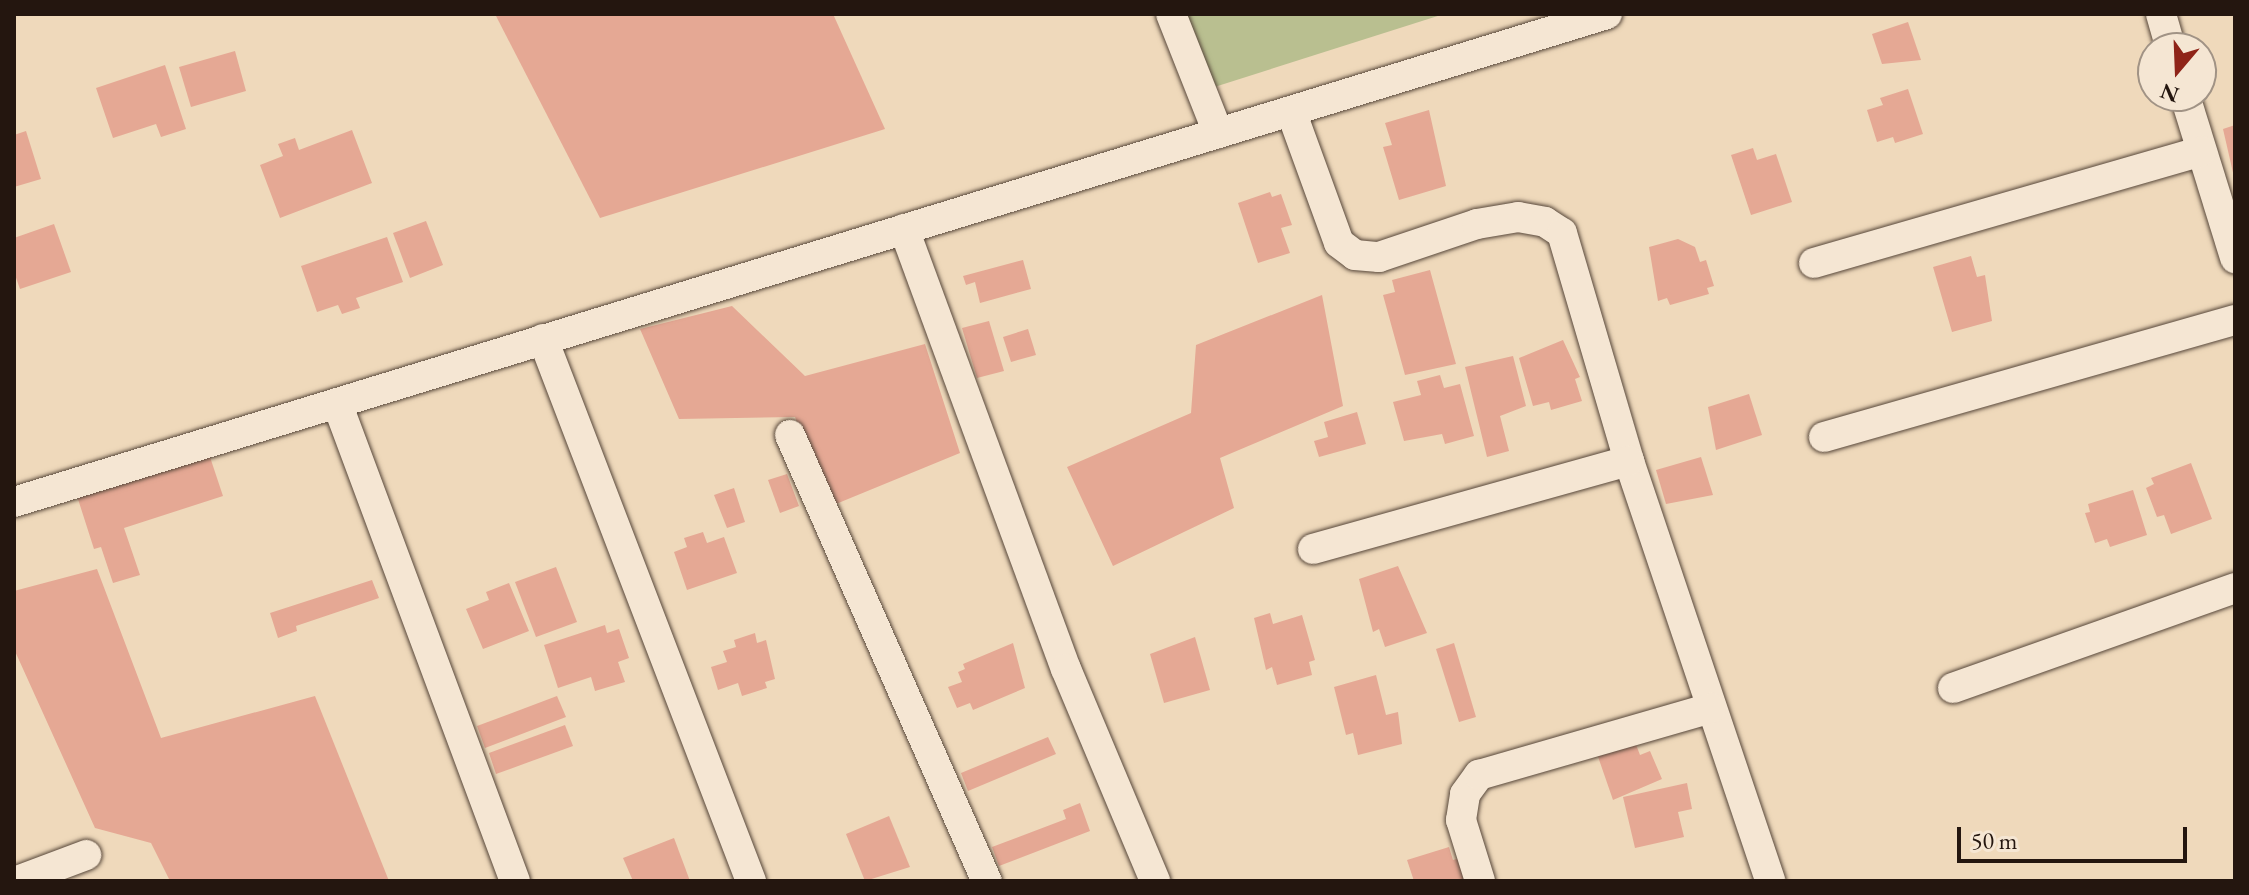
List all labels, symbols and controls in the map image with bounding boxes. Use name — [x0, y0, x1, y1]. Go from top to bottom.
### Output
north arrow — [2137, 32, 2217, 112]
text: N — [2157, 77, 2183, 110]
scale bar — [1961, 811, 2191, 861]
text: 50 m — [1971, 825, 2018, 856]

